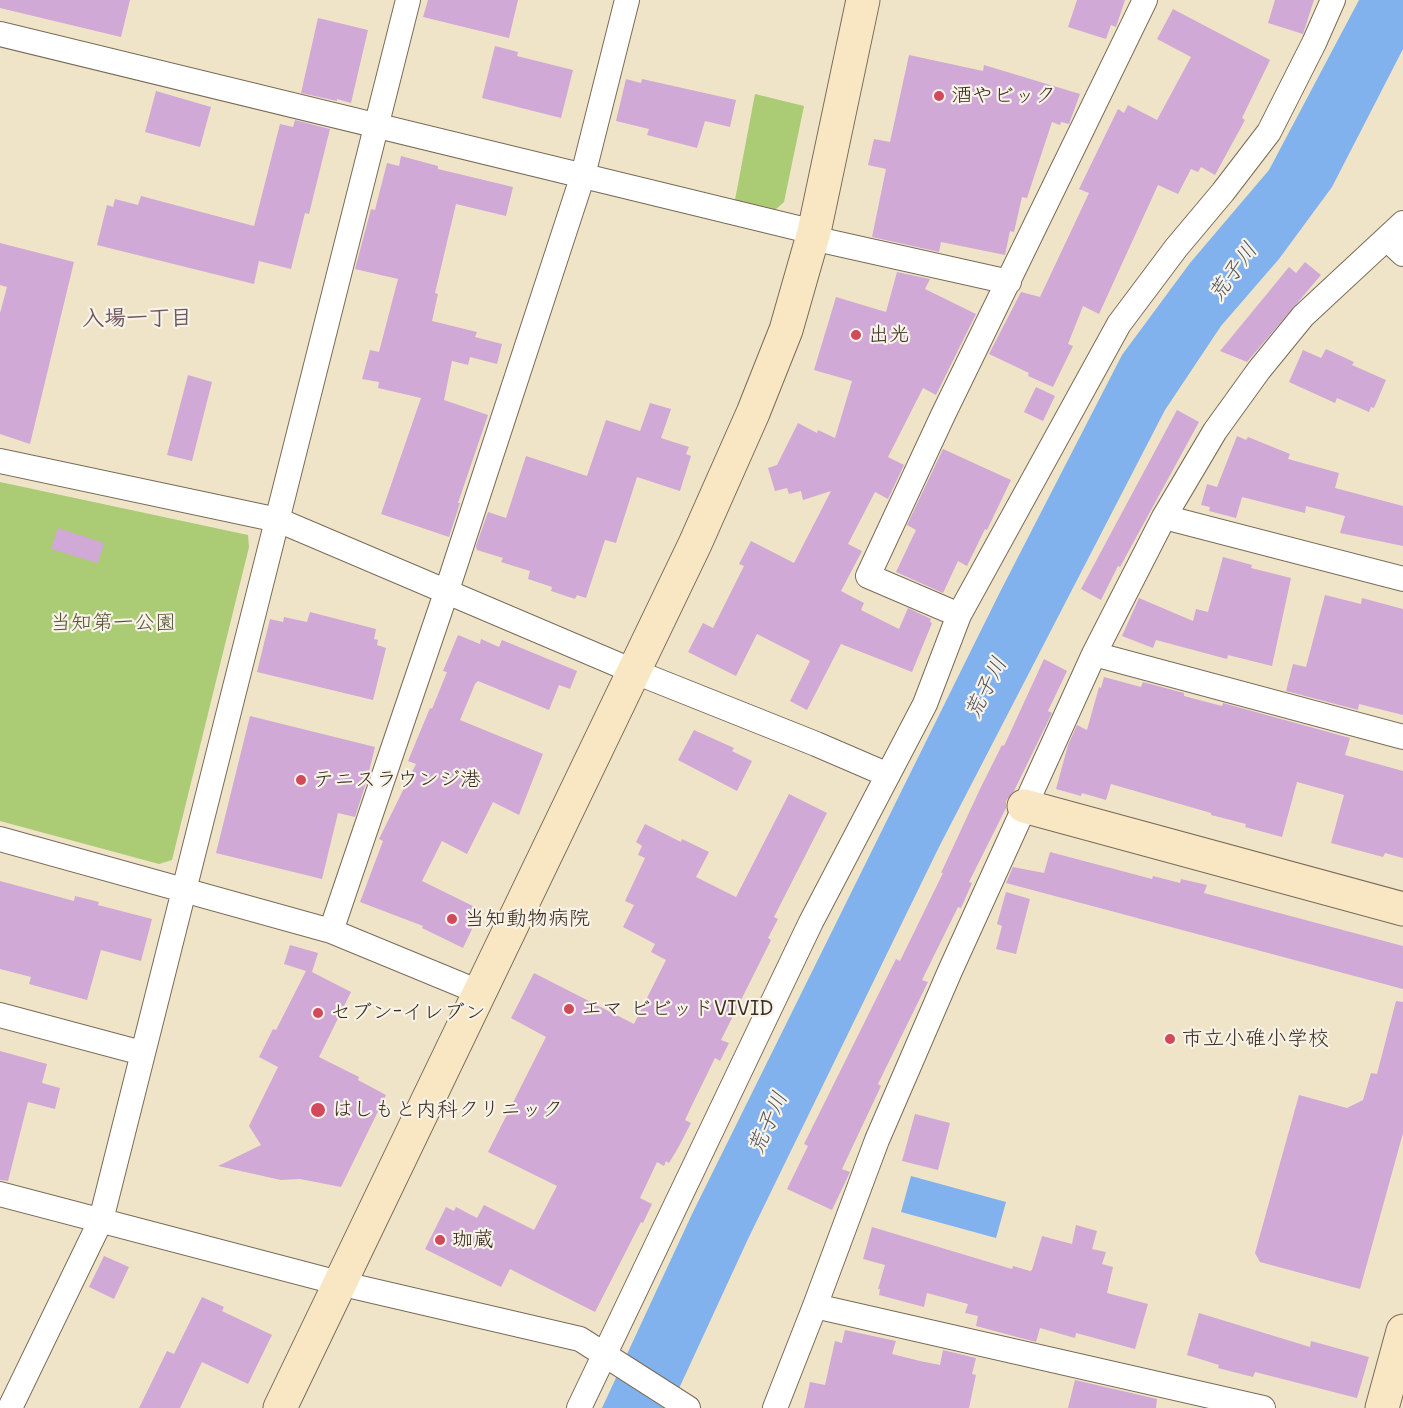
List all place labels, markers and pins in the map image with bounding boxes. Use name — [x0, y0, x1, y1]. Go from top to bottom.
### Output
place label: 酒やビック — [951, 83, 1056, 109]
marker: 酒やビック — [932, 89, 946, 103]
place label: 出光 — [868, 322, 910, 348]
marker: 出光 — [849, 328, 863, 342]
place label: テニスラウンジ港 — [313, 767, 481, 793]
marker: テニスラウンジ港 — [294, 773, 308, 787]
place label: 当知動物病院 — [464, 906, 590, 932]
marker: 当知動物病院 — [445, 912, 459, 926]
place label: エマ ビビッドVIVID — [581, 996, 774, 1022]
place label: セブン-イレブン — [330, 1000, 486, 1026]
marker: エマ ビビッドVIVID — [562, 1002, 576, 1016]
marker: セブン-イレブン — [311, 1006, 325, 1020]
place label: 市立小碓小学校 — [1182, 1026, 1329, 1052]
marker: 市立小碓小学校 — [1163, 1032, 1177, 1046]
place label: はしもと内科クリニック — [332, 1097, 563, 1123]
marker: はしもと内科クリニック — [309, 1101, 327, 1119]
place label: 珈蔵 — [452, 1227, 494, 1253]
marker: 珈蔵 — [433, 1233, 447, 1247]

